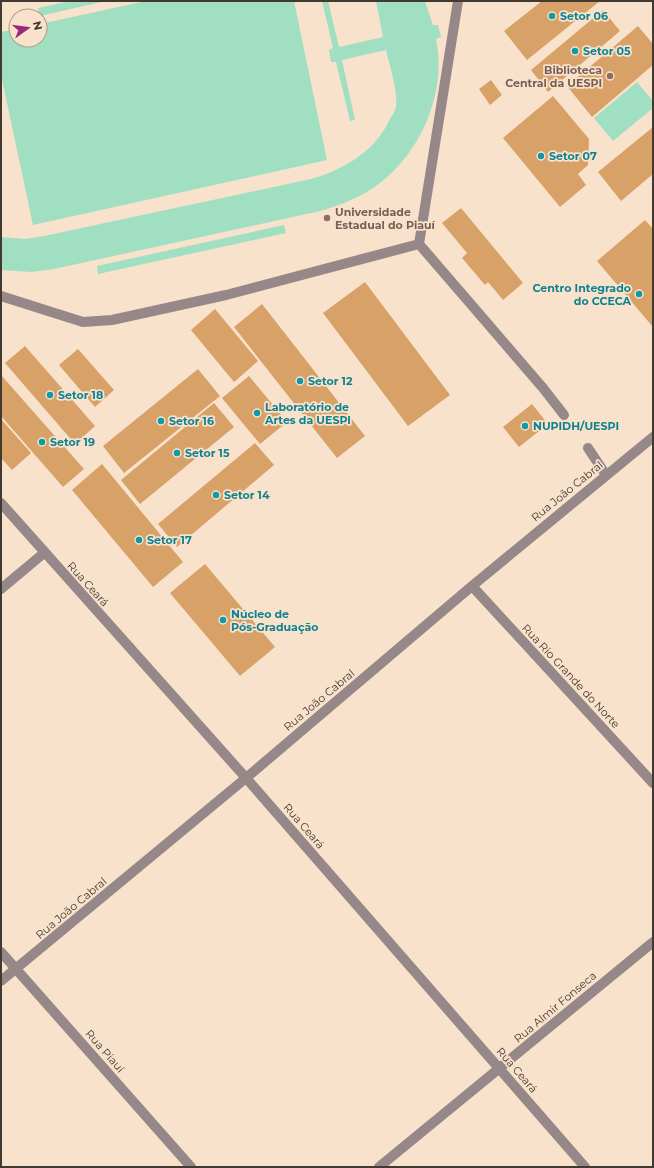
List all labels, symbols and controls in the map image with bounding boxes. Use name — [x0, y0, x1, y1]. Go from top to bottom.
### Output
north arrow — [8, 8, 48, 48]
place label: Setor 06 — [560, 9, 608, 23]
marker: Setor 06 — [547, 11, 557, 21]
text: N — [30, 20, 46, 32]
place label: Setor 05 — [583, 44, 631, 58]
marker: Setor 05 — [570, 46, 580, 56]
place label: Biblioteca Central da UESPI — [505, 63, 602, 90]
marker: Biblioteca Central da UESPI — [605, 71, 615, 81]
place label: Setor 07 — [549, 149, 597, 163]
marker: Setor 07 — [536, 151, 546, 161]
place label: Universidade Estadual do Piauí — [335, 205, 436, 232]
marker: Universidade Estadual do Piauí — [322, 213, 332, 223]
place label: Centro Integrado do CCECA — [533, 281, 632, 308]
marker: Centro Integrado do CCECA — [634, 289, 644, 299]
place label: Setor 12 — [308, 374, 353, 388]
marker: Setor 12 — [295, 376, 305, 386]
place label: Setor 18 — [58, 388, 103, 402]
marker: Setor 18 — [45, 390, 55, 400]
place label: Laboratório de Artes da UESPI — [264, 400, 351, 427]
marker: Laboratório de Artes da UESPI — [252, 408, 262, 418]
place label: Setor 16 — [169, 414, 214, 428]
marker: Setor 16 — [156, 416, 166, 426]
place label: NUPIDH/UESPI — [533, 419, 619, 433]
marker: NUPIDH/UESPI — [520, 421, 530, 431]
place label: Setor 19 — [50, 435, 95, 449]
marker: Setor 19 — [37, 437, 47, 447]
place label: Setor 15 — [185, 446, 230, 460]
marker: Setor 15 — [172, 448, 182, 458]
street label: Rua João Cabral — [528, 458, 606, 524]
place label: Setor 14 — [224, 488, 270, 502]
marker: Setor 14 — [211, 490, 221, 500]
place label: Setor 17 — [147, 533, 192, 547]
marker: Setor 17 — [134, 535, 144, 545]
street label: Rua Ceará — [64, 559, 112, 609]
place label: Núcleo de Pós-Graduação — [231, 607, 318, 634]
marker: Núcleo de Pós-Graduação — [218, 615, 228, 625]
street label: Rua Rio Grande do Norte — [519, 621, 623, 731]
street label: Rua João Cabral — [281, 666, 357, 734]
street label: Rua Ceará — [280, 800, 328, 852]
street label: Rua João Cabral — [33, 874, 109, 942]
street label: Rua Almir Fonseca — [511, 968, 599, 1046]
street label: Rua Piauí — [83, 1027, 128, 1076]
street label: Rua Ceará — [493, 1044, 541, 1096]

